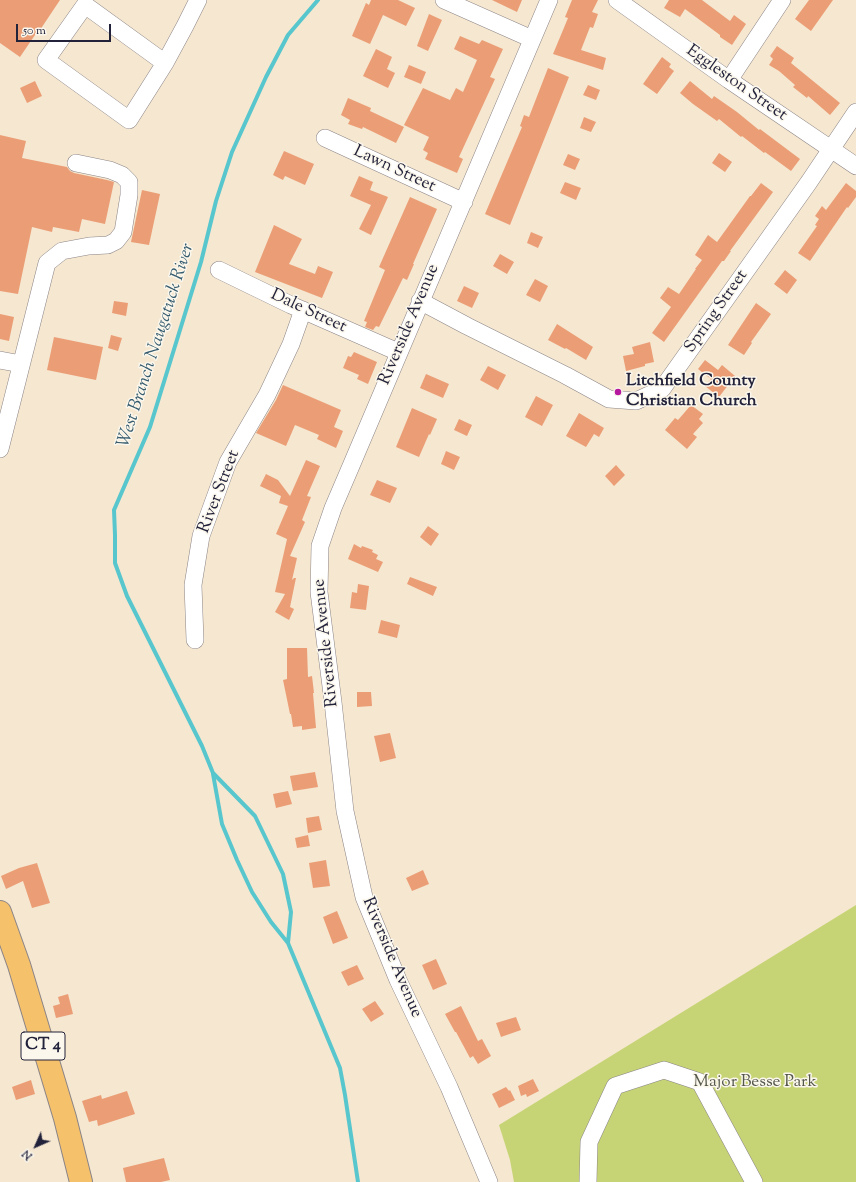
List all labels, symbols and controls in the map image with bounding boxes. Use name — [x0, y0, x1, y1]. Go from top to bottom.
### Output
scale bar — [18, 16, 113, 42]
text: 50 m — [23, 22, 46, 40]
street label: Eggleston Street — [682, 42, 790, 126]
street label: Lawn Street — [350, 142, 438, 198]
water label: West Branch Naugatuck River — [114, 241, 200, 451]
street label: Riverside Avenue — [375, 262, 445, 388]
street label: Spring Street — [681, 267, 753, 357]
street label: Dale Street — [267, 286, 349, 338]
place label: Litchfield County Christian Church — [626, 372, 757, 412]
marker: Litchfield County Christian Church — [613, 387, 623, 397]
street label: River Street — [195, 448, 245, 536]
street label: Riverside Avenue — [310, 578, 344, 708]
street label: Riverside Avenue — [356, 895, 426, 1021]
road number: CT 4 — [21, 1032, 65, 1060]
park label: Major Besse Park — [693, 1073, 817, 1093]
north arrow — [16, 1126, 56, 1166]
text: N — [19, 1146, 36, 1163]

